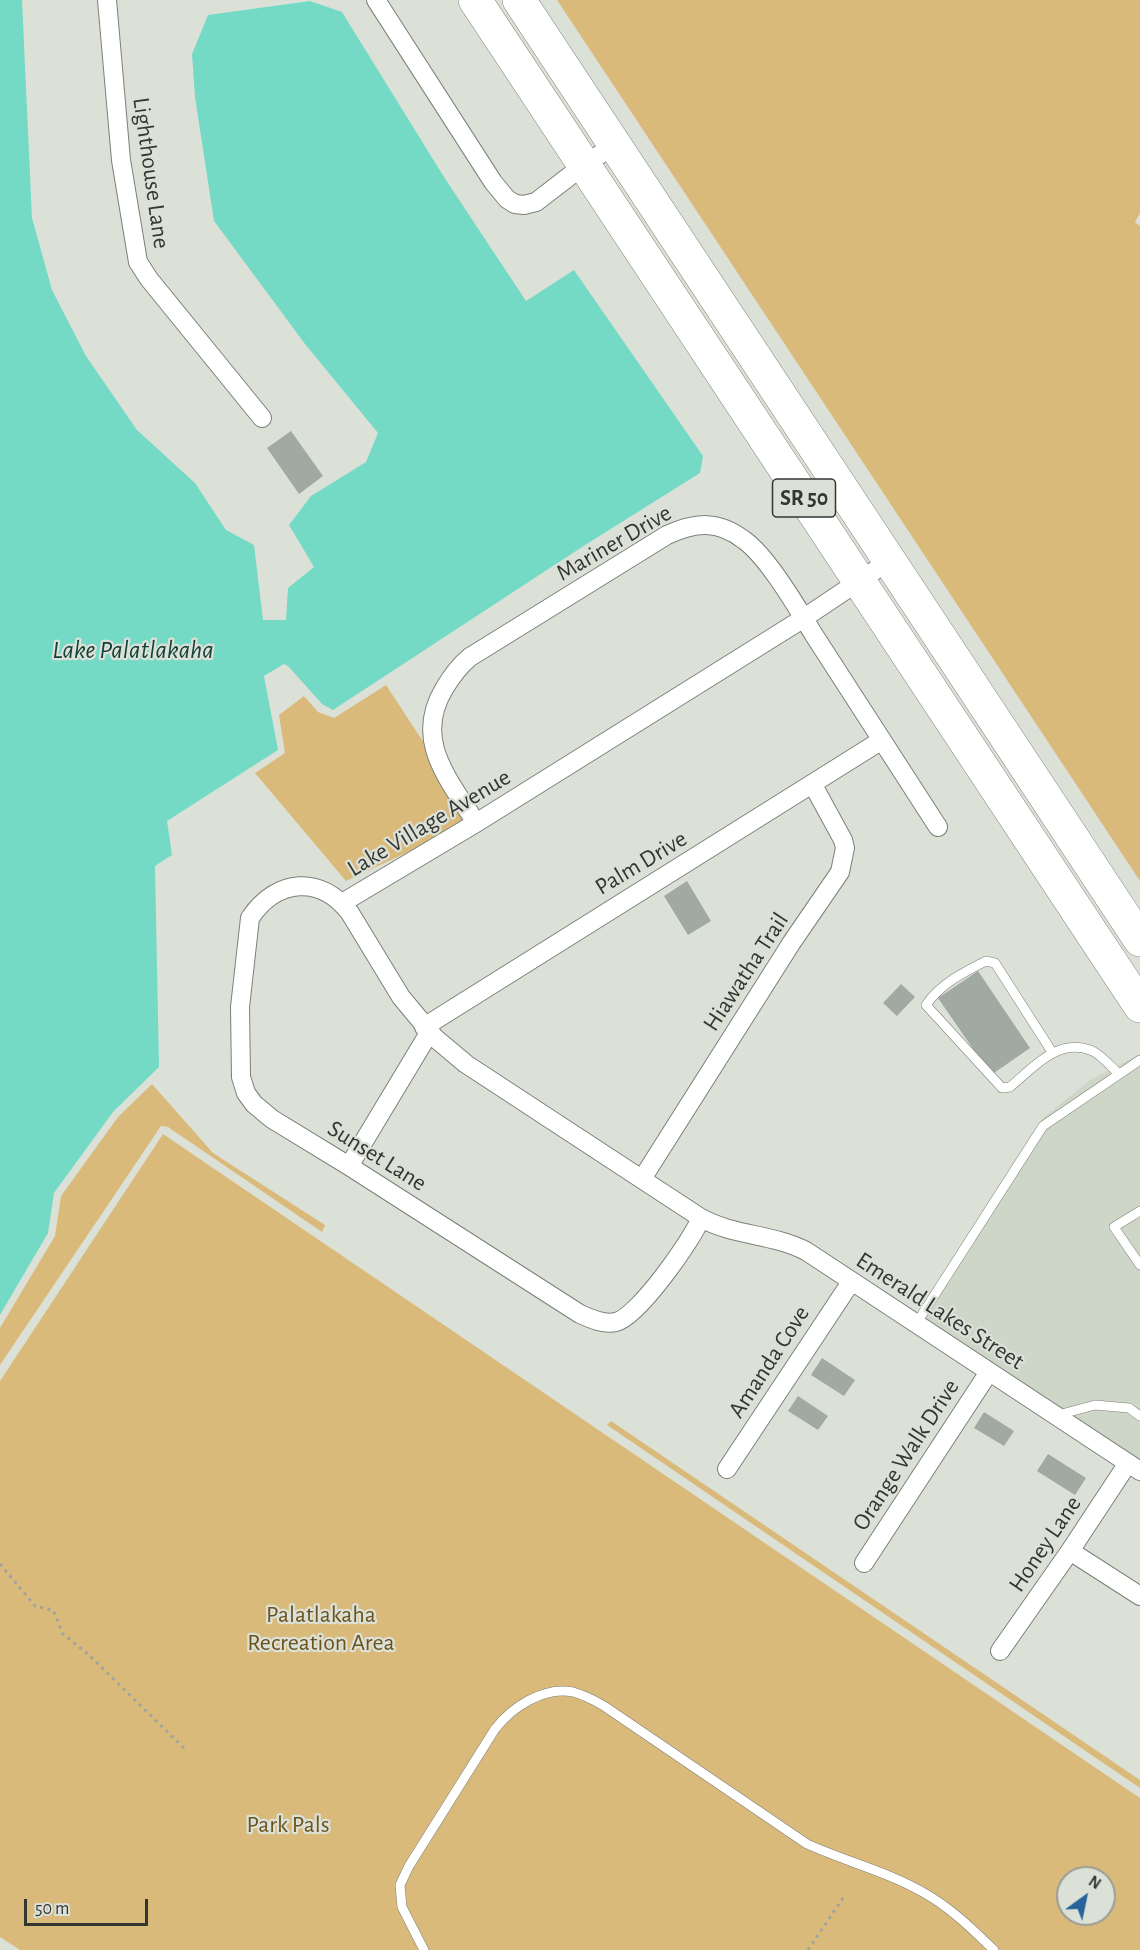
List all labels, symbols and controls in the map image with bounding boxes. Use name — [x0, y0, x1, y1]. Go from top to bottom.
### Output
street label: Lighthouse Lane — [126, 96, 176, 250]
road number: SR 50 — [772, 479, 836, 517]
street label: Mariner Drive — [551, 498, 677, 588]
water label: Lake Palatlakaha — [52, 634, 214, 666]
street label: Lake Village Avenue — [342, 763, 516, 883]
street label: Palm Drive — [590, 824, 692, 902]
street label: Hiawatha Trail — [697, 907, 795, 1037]
street label: Sunset Lane — [322, 1114, 432, 1198]
street label: Emerald Lakes Street — [851, 1246, 1029, 1376]
street label: Amanda Cove — [722, 1301, 816, 1423]
street label: Orange Walk Drive — [846, 1374, 966, 1536]
street label: Honey Lane — [1002, 1491, 1088, 1597]
park label: Palatlakaha Recreation Area — [247, 1601, 395, 1657]
park label: Park Pals — [246, 1811, 330, 1839]
north arrow — [1056, 1866, 1116, 1926]
text: N — [1086, 1873, 1104, 1892]
scale bar — [27, 1887, 152, 1925]
text: 50 m — [35, 1900, 69, 1918]

